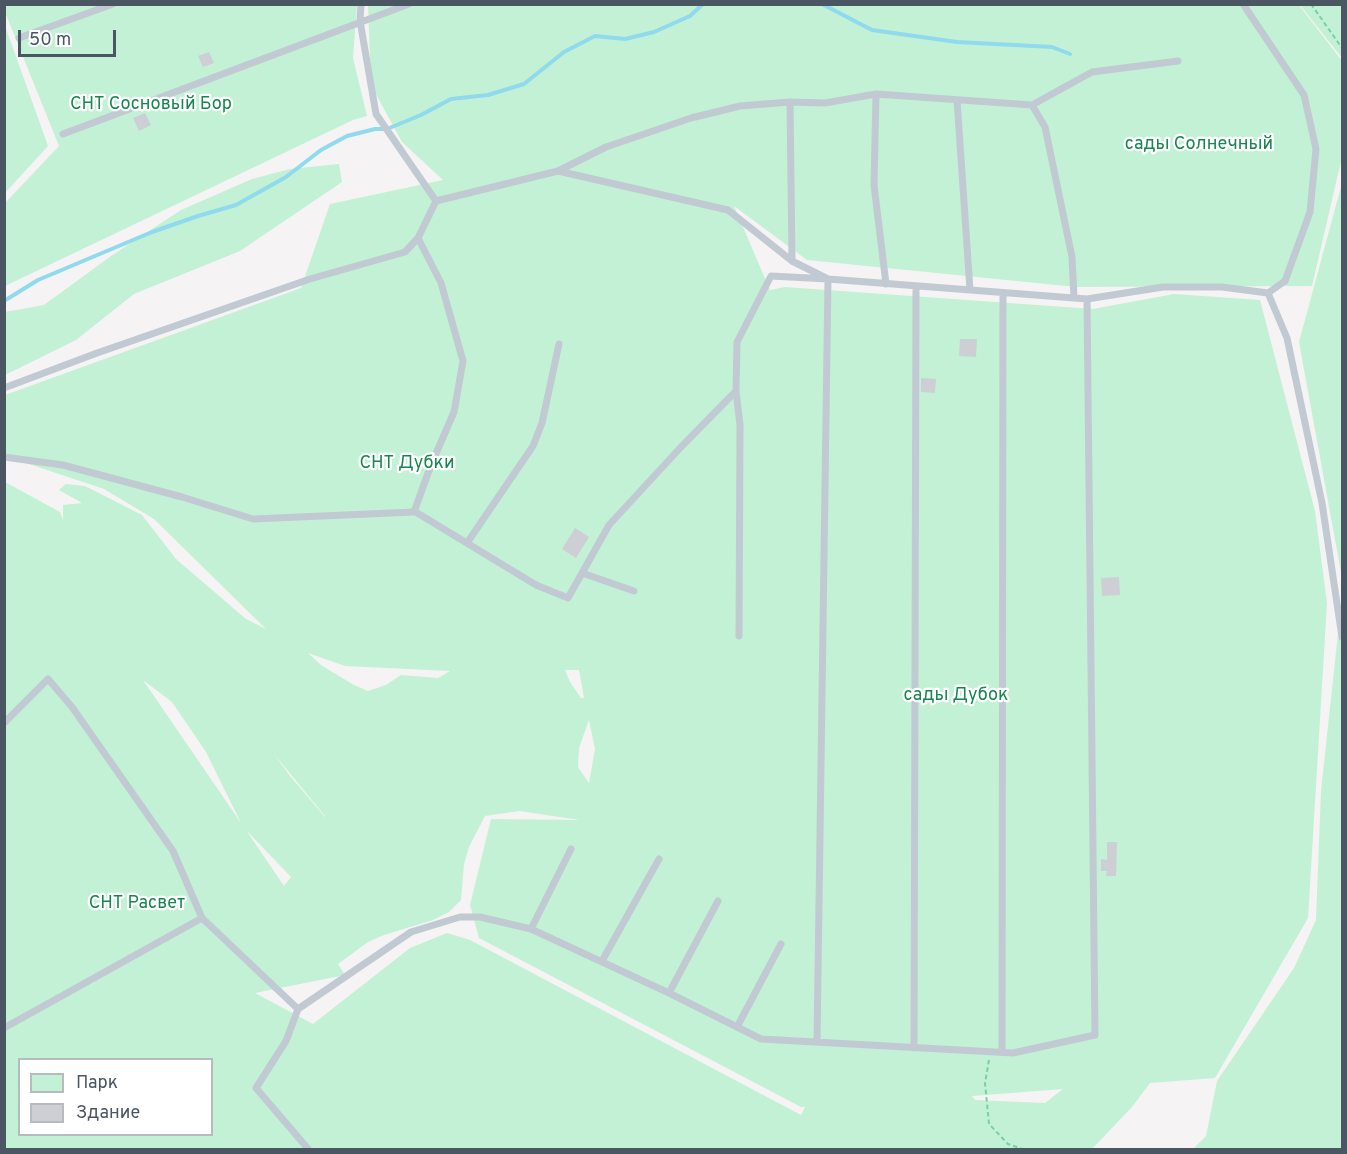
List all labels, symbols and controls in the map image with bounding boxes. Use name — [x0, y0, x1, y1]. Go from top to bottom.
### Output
scale bar — [21, 18, 118, 56]
text: 50 m — [29, 29, 71, 52]
park label: СНТ Сосновый Бор — [70, 94, 232, 116]
park label: сады Солнечный — [1125, 134, 1273, 156]
park label: СНТ Дубки — [360, 453, 454, 475]
park label: сады Дубок — [904, 685, 1008, 707]
park label: СНТ Расвет — [89, 893, 185, 915]
legend — [18, 1058, 213, 1136]
text: Парк — [76, 1072, 118, 1095]
text: Здание — [76, 1102, 140, 1125]

